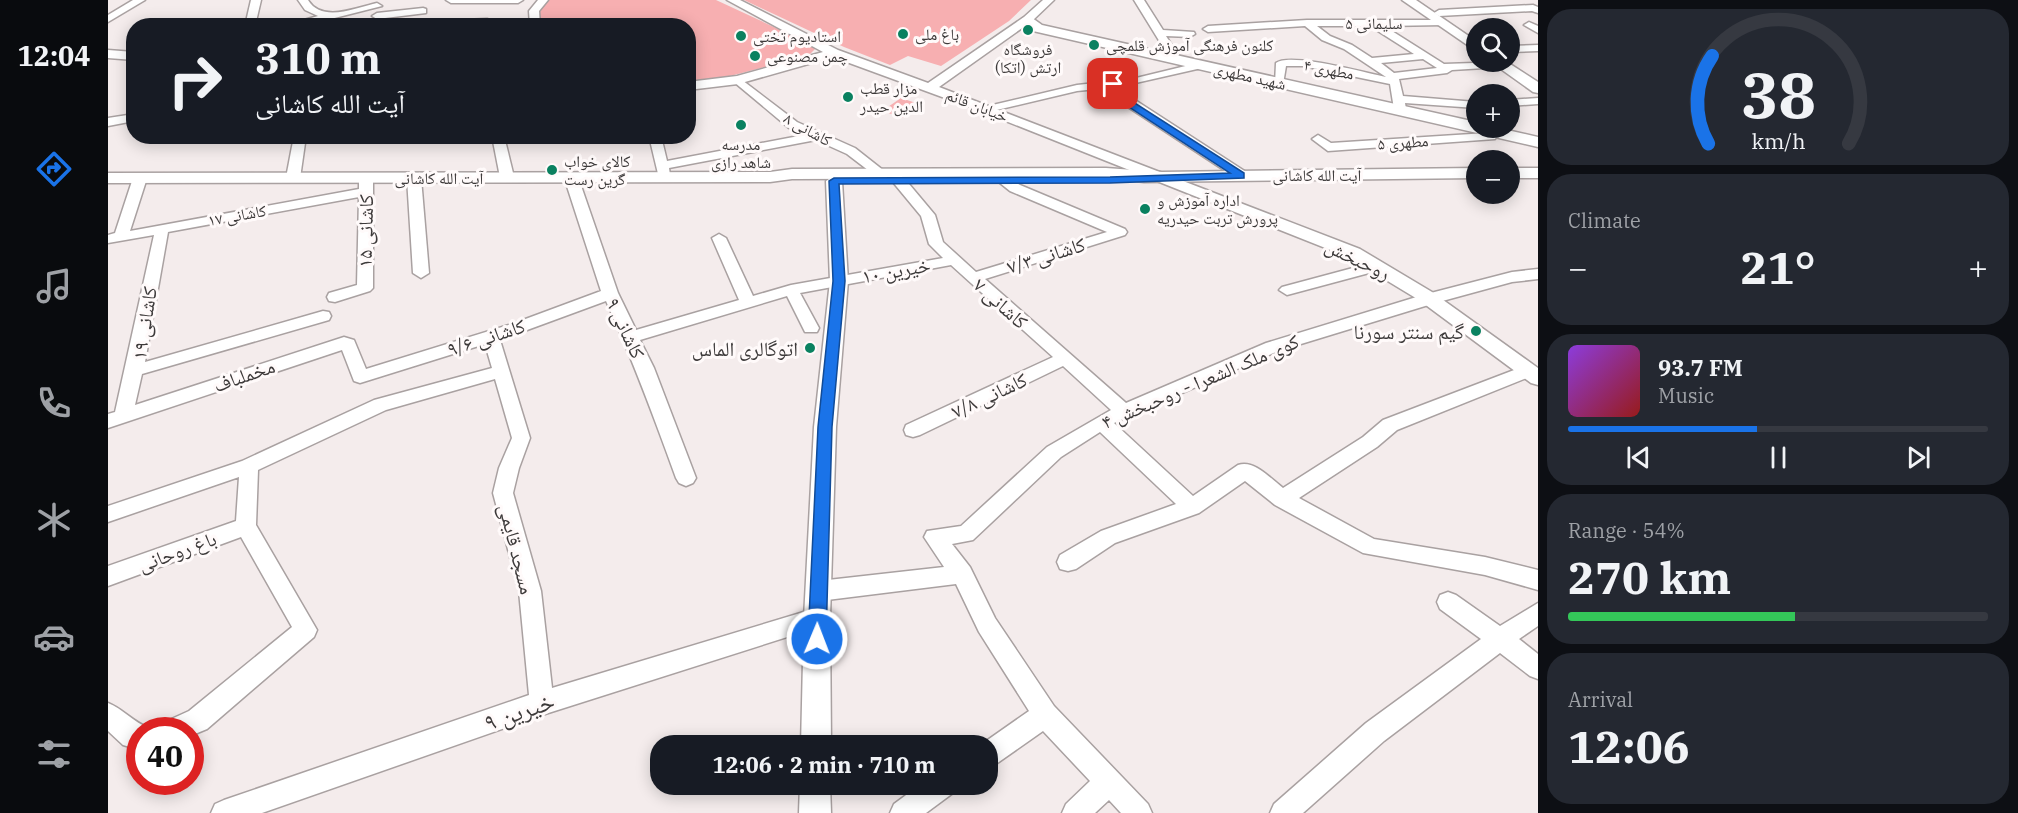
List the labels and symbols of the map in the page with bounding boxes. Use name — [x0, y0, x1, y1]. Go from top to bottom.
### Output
street label: سلیمانی ۵ — [1345, 13, 1403, 34]
marker: فروشگاه ارتش (اتکا) — [1021, 23, 1035, 37]
place label: باغ ملی — [915, 24, 959, 45]
place label: استادیوم تختی — [753, 26, 841, 47]
marker: باغ ملی — [896, 27, 910, 41]
marker: استادیوم تختی — [734, 29, 748, 43]
place label: کلنون فرهنگی آموزش قلمچی — [1106, 35, 1274, 56]
marker: کلنون فرهنگی آموزش قلمچی — [1087, 38, 1101, 52]
place label: فروشگاه ارتش (اتکا) — [995, 39, 1061, 78]
place label: چمن مصنوعی — [767, 46, 848, 67]
marker: چمن مصنوعی — [748, 49, 762, 63]
street label: مطهری ۴ — [1302, 54, 1356, 85]
pin — [1087, 58, 1138, 109]
street label: شهید مطهری — [1212, 58, 1288, 95]
place label: مزار قطب الدین حیدر — [859, 78, 923, 117]
street label: خیابان قائم — [943, 84, 1011, 127]
marker: مزار قطب الدین حیدر — [841, 90, 855, 104]
street label: کاشانی ۸ — [780, 108, 836, 151]
marker: مدرسه شاهد رازی — [734, 118, 748, 132]
street label: مطهری ۵ — [1377, 130, 1429, 155]
place label: مدرسه شاهد رازی — [711, 134, 771, 173]
place label: کالای خواب گرین رست — [564, 151, 631, 190]
marker: کالای خواب گرین رست — [545, 163, 559, 177]
street label: آیت الله کاشانی — [1273, 165, 1362, 186]
street label: آیت الله کاشانی — [395, 168, 484, 189]
place label: اداره آموزش و پرورش تربت حیدریه — [1157, 190, 1278, 229]
street label: کاشانی ۱۵ — [351, 194, 379, 268]
street label: کاشانی ۱۷ — [206, 200, 268, 231]
marker: اداره آموزش و پرورش تربت حیدریه — [1138, 202, 1152, 216]
street label: کاشانی ۷/۳ — [1003, 230, 1089, 280]
street label: روحبخش — [1321, 232, 1395, 286]
street label: خیرین ۱۰ — [860, 251, 933, 289]
street label: کاشانی ۷ — [968, 271, 1034, 335]
street label: کاشانی ۱۹ — [125, 285, 163, 361]
street label: کاشانی ۹ — [600, 293, 652, 363]
street label: کاشانی ۹/۶ — [443, 312, 529, 362]
place label: گیم سنتر سورنا — [1354, 318, 1464, 346]
marker: گیم سنتر سورنا — [1469, 324, 1483, 338]
street label: کوی ملک الشعرا - روحبخش ۴ — [1097, 327, 1303, 435]
place label: اتوگالری الماس — [692, 335, 798, 362]
marker: اتوگالری الماس — [803, 341, 817, 355]
street label: مخملباف — [210, 352, 278, 398]
street label: کاشانی ۷/۸ — [947, 366, 1031, 424]
street label: مسجد قایمی — [493, 501, 541, 597]
street label: باغ روحانی — [134, 524, 220, 578]
position arrow — [785, 607, 849, 671]
street label: خیرین ۹ — [480, 684, 558, 738]
speed limit sign: 40 — [126, 717, 204, 795]

